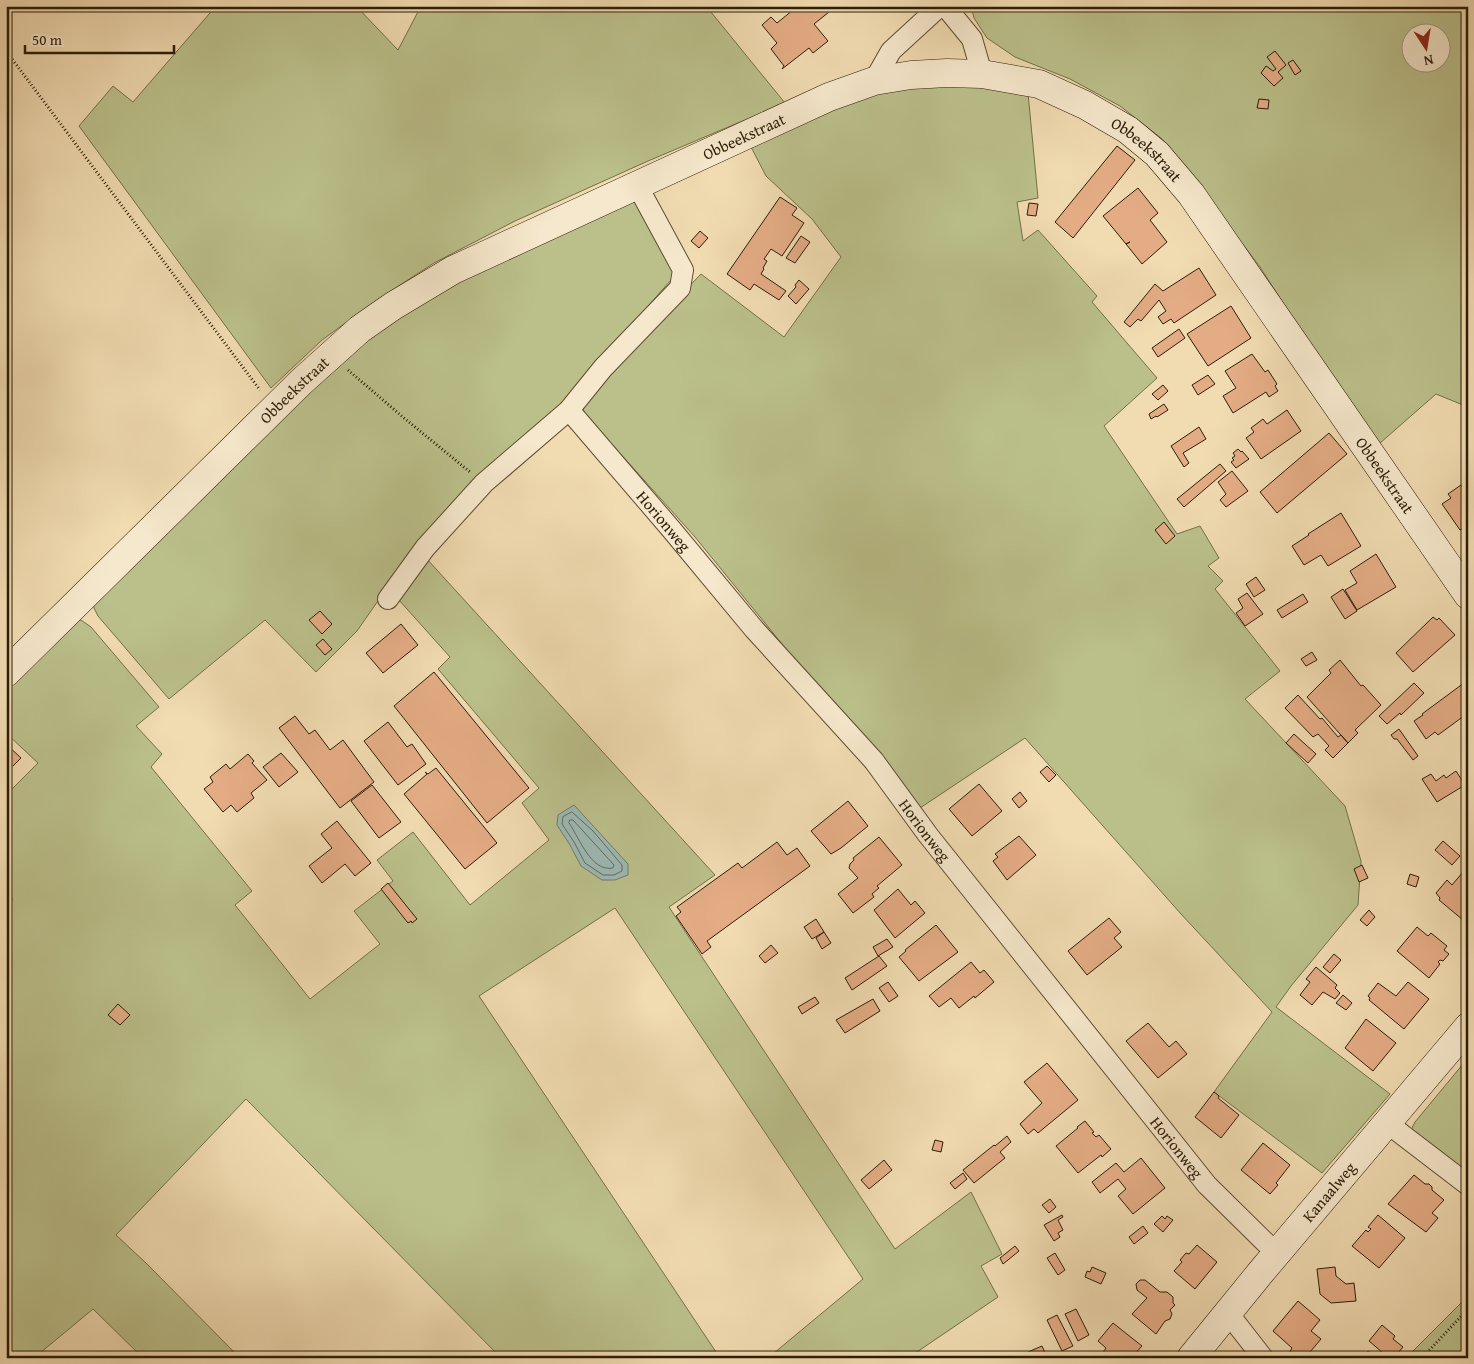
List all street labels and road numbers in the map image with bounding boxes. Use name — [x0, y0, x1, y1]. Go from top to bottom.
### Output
street label: Obbeekstraat — [699, 107, 789, 166]
street label: Obbeekstraat — [1107, 111, 1188, 188]
street label: Obbeekstraat — [254, 350, 335, 429]
street label: Obbeekstraat — [1350, 432, 1420, 519]
street label: Horionweg — [631, 485, 697, 557]
street label: Horionweg — [893, 794, 957, 867]
street label: Horionweg — [1145, 1111, 1209, 1184]
street label: Kanaalweg — [1296, 1156, 1361, 1227]

